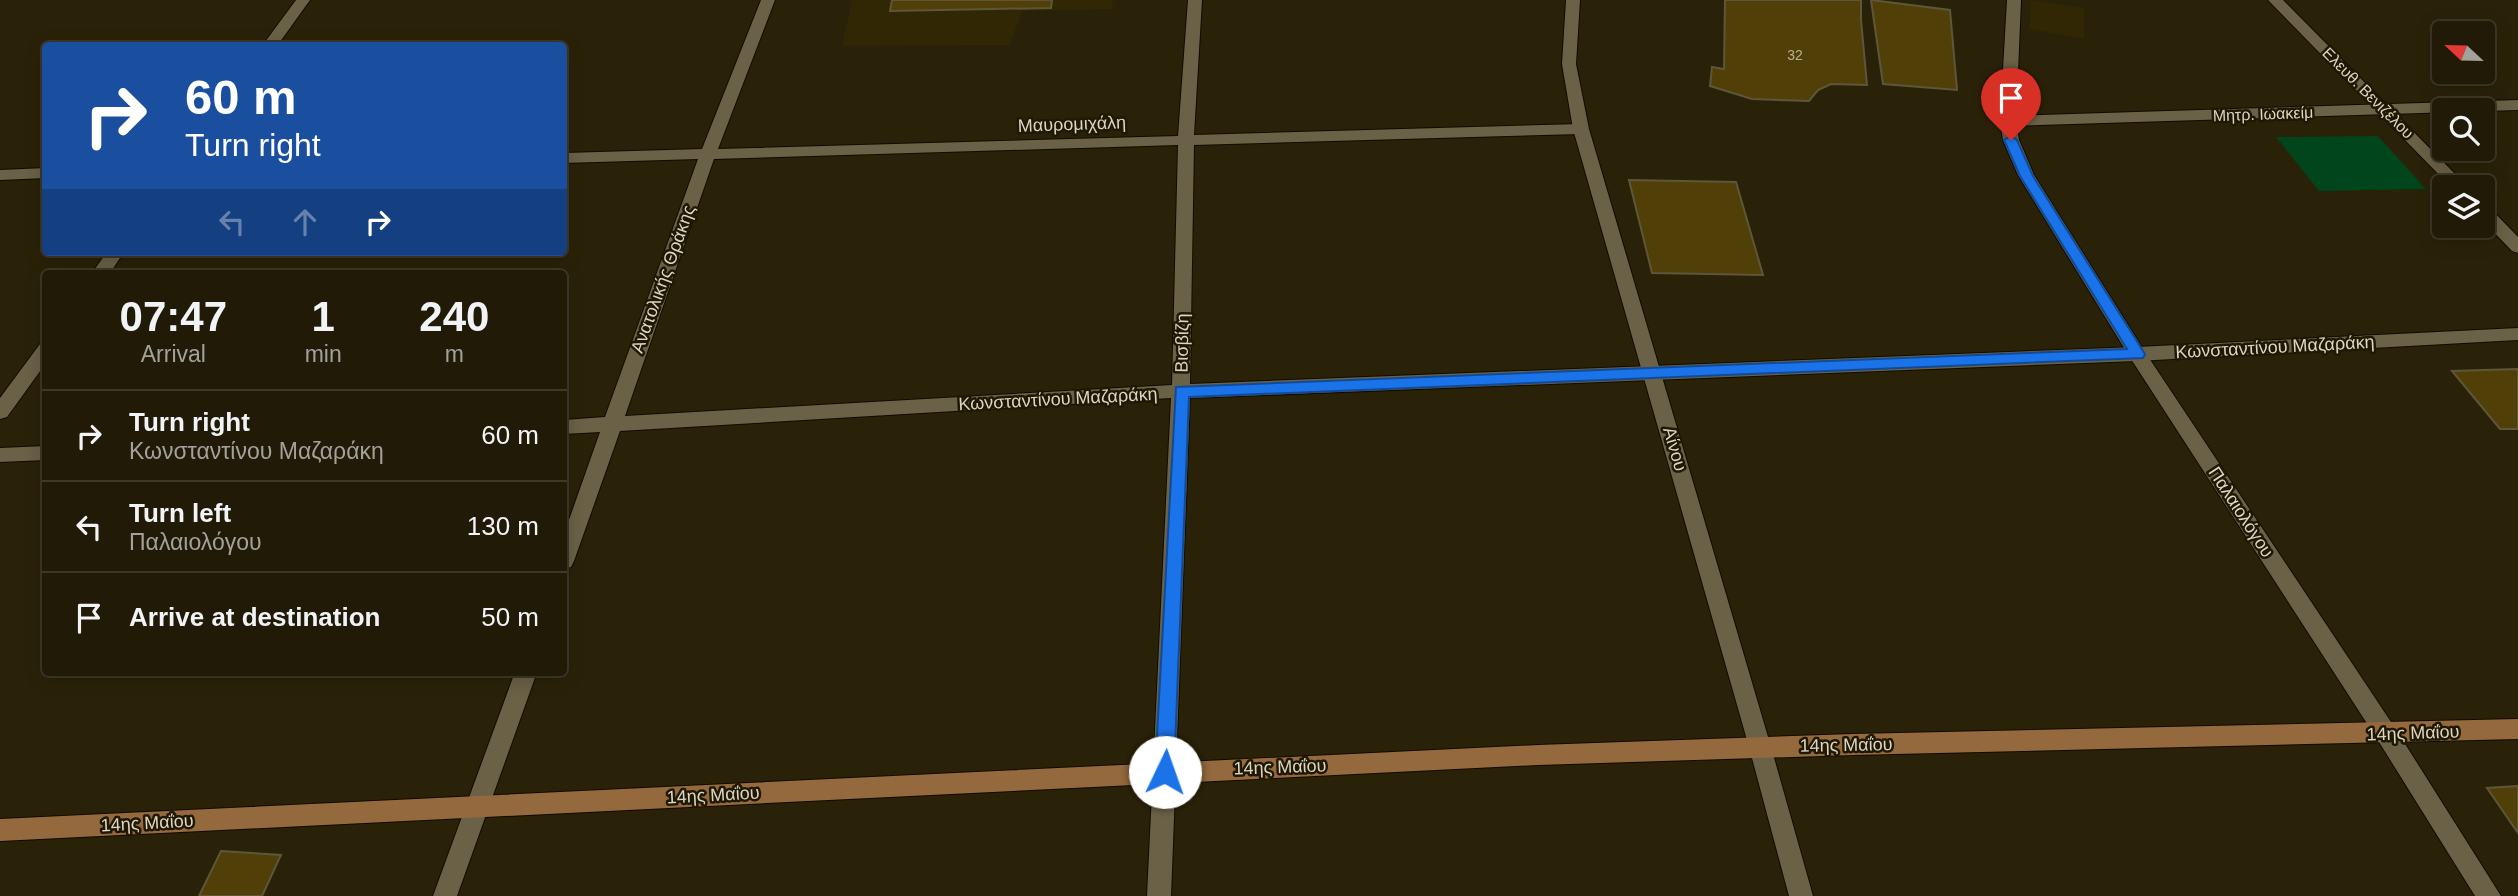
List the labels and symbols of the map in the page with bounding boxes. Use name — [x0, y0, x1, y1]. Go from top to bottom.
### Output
north arrow — [2432, 21, 2496, 84]
street label: Ελευθ. Βενιζέλου — [2318, 44, 2417, 143]
house number: 32 — [1787, 47, 1803, 63]
pin — [1981, 68, 2041, 140]
street label: Μητρ. Ιωακείμ — [2212, 104, 2314, 124]
street label: Μαυρομιχάλη — [1018, 112, 1126, 136]
street label: Ανατολικής Θράκης — [627, 202, 699, 356]
street label: Βισβίζη — [1171, 313, 1193, 373]
street label: Κωνσταντίνου Μαζαράκη — [2175, 332, 2375, 362]
street label: Κωνσταντίνου Μαζαράκη — [958, 384, 1158, 414]
street label: Αίνου — [1659, 425, 1691, 473]
street label: Παλαιολόγου — [2204, 463, 2278, 561]
street label: 14ης Μαΐου — [2366, 721, 2460, 745]
street label: 14ης Μαΐου — [1799, 734, 1893, 756]
position arrow — [1128, 735, 1202, 809]
street label: 14ης Μαΐου — [1233, 755, 1327, 779]
street label: 14ης Μαΐου — [666, 783, 760, 807]
street label: 14ης Μαΐου — [100, 811, 194, 835]

